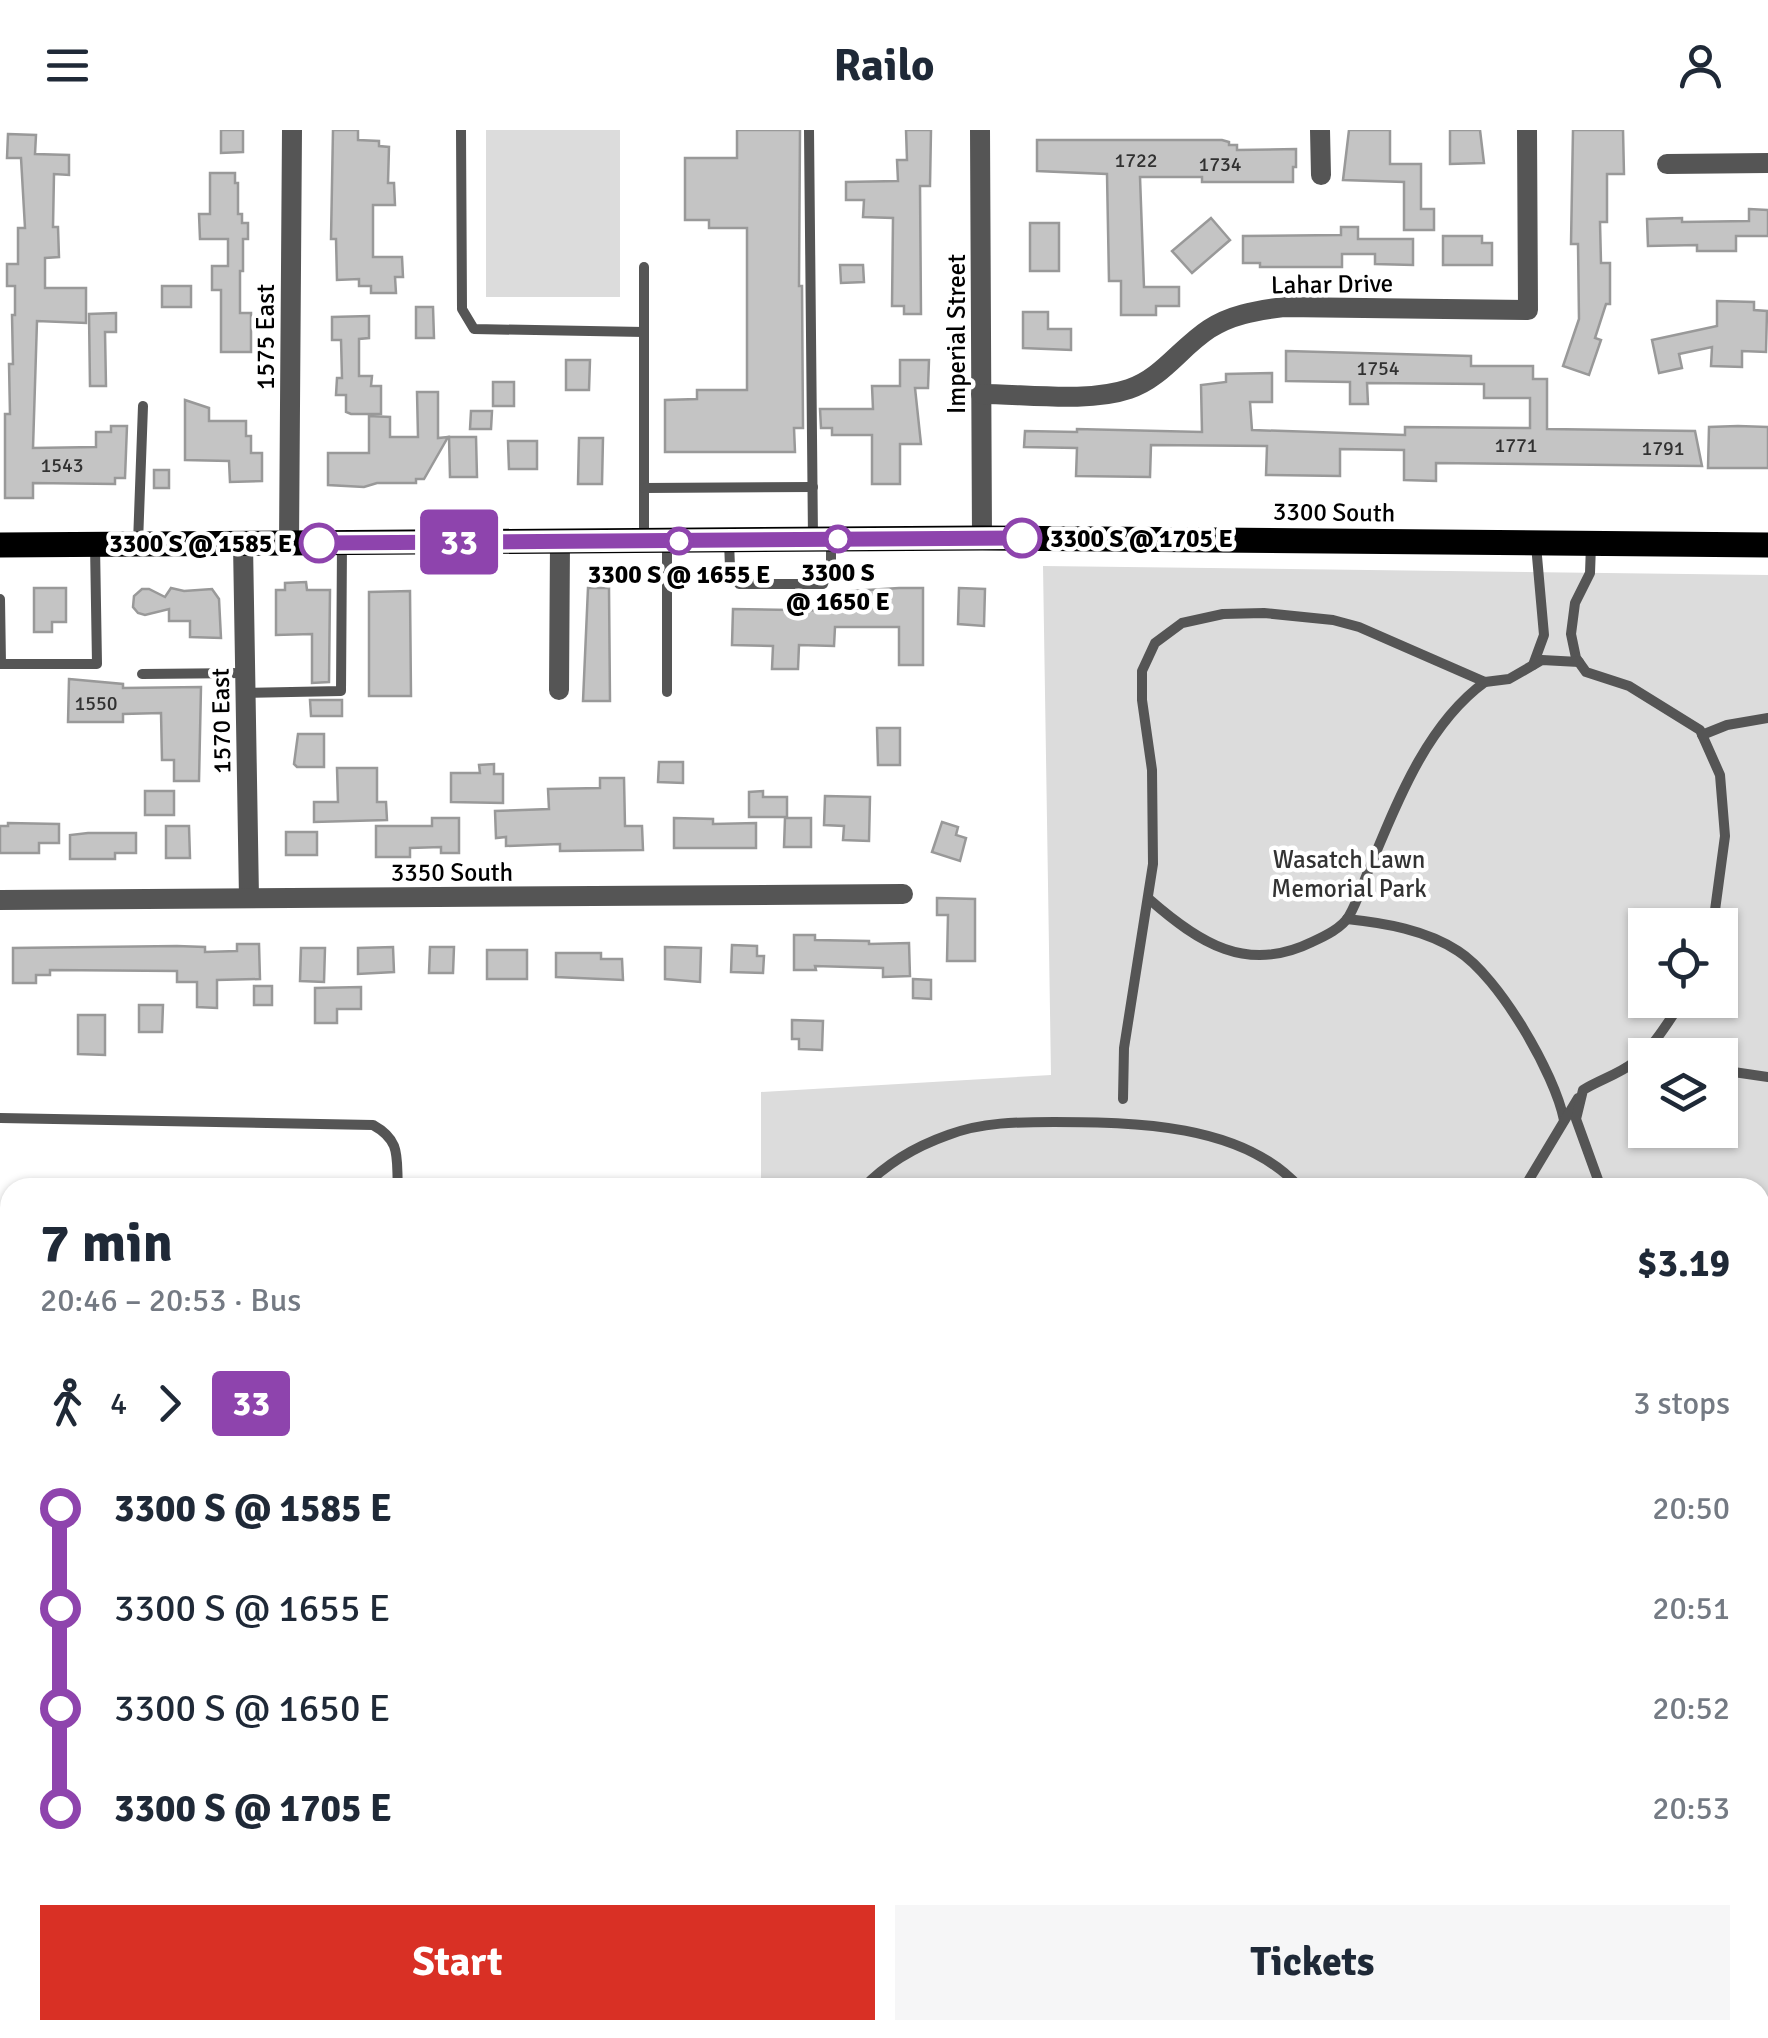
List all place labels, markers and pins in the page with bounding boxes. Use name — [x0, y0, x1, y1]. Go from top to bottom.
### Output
marker: 3300 S @ 1705 E — [1003, 519, 1041, 557]
place label: 3300 S @ 1705 E — [1050, 523, 1233, 554]
marker: 3300 S @ 1585 E — [300, 524, 338, 562]
marker: 3300 S @ 1650 E — [825, 526, 851, 552]
place label: 3300 S @ 1585 E — [109, 528, 292, 559]
marker: 3300 S @ 1655 E — [666, 528, 692, 554]
place label: 3300 S @ 1650 E — [786, 557, 890, 617]
place label: 3300 S @ 1655 E — [588, 559, 770, 590]

